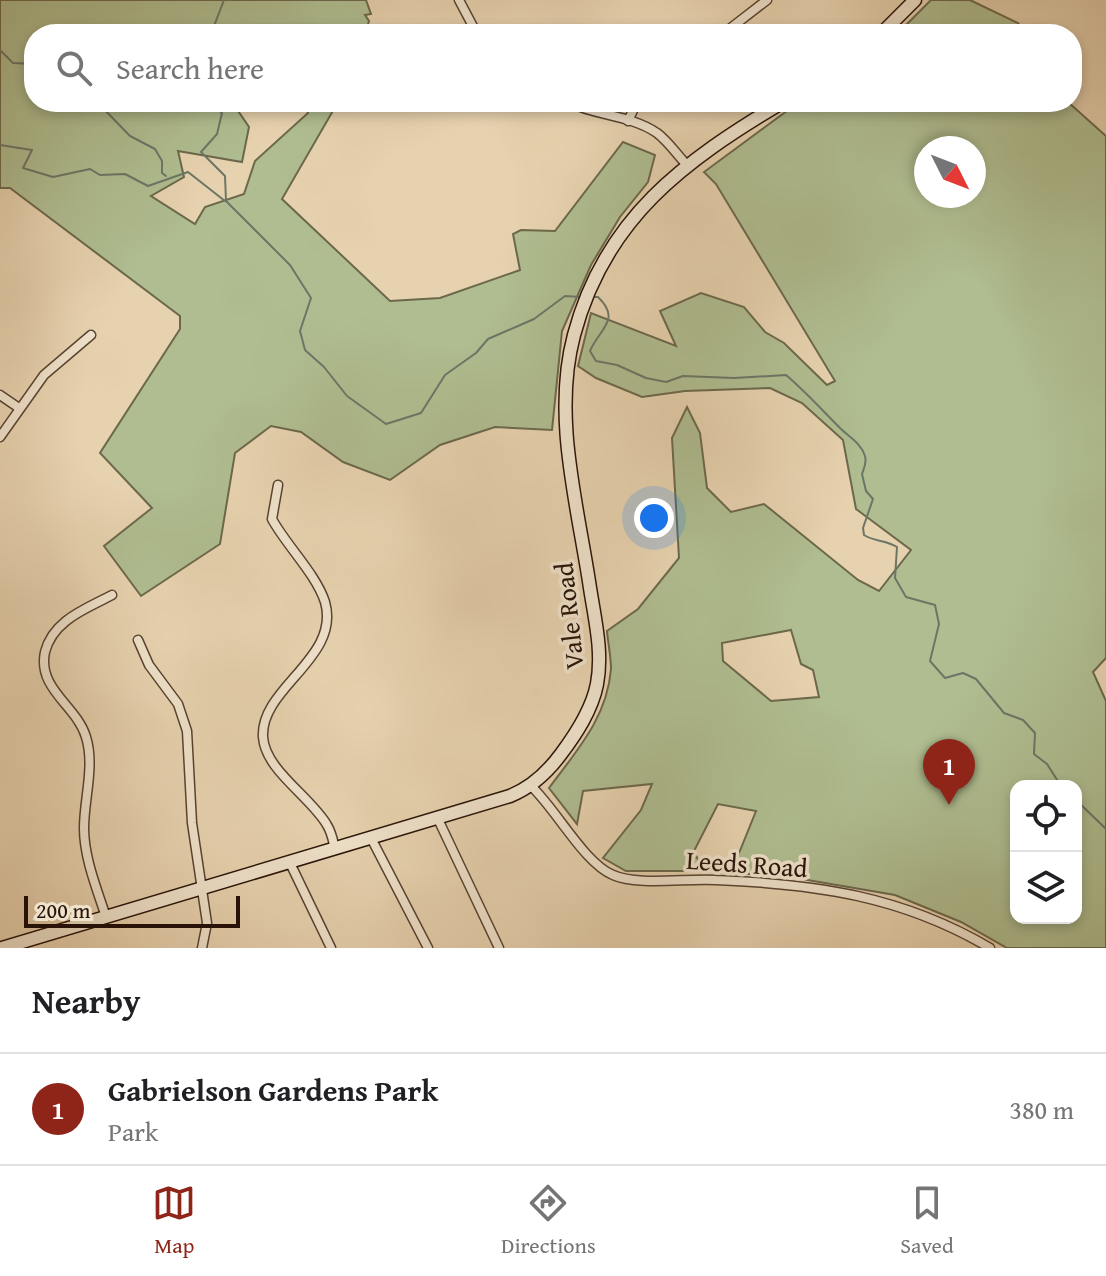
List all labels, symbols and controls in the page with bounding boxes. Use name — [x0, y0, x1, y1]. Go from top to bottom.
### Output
search box — [24, 24, 1082, 112]
icon: search — [52, 46, 96, 90]
text: Search here — [116, 46, 264, 90]
north arrow — [914, 136, 986, 208]
your location — [634, 498, 674, 538]
street label: Vale Road — [543, 560, 594, 671]
pin: 1 — [923, 739, 975, 805]
map controls — [1010, 780, 1082, 924]
button: locate — [1010, 780, 1082, 852]
street label: Leeds Road — [685, 840, 809, 887]
button: layers — [1010, 852, 1082, 924]
scale bar — [24, 892, 240, 928]
text: 200 m — [36, 894, 91, 926]
text: Nearby — [32, 976, 141, 1025]
text: Gabrielson Gardens Park — [108, 1068, 438, 1112]
text: 1 — [51, 1090, 65, 1129]
text: 380 m — [1009, 1090, 1074, 1129]
text: Park — [108, 1112, 158, 1151]
tab: Map — [152, 1181, 196, 1261]
tab: Directions — [501, 1181, 596, 1261]
tab: Saved — [900, 1181, 954, 1261]

